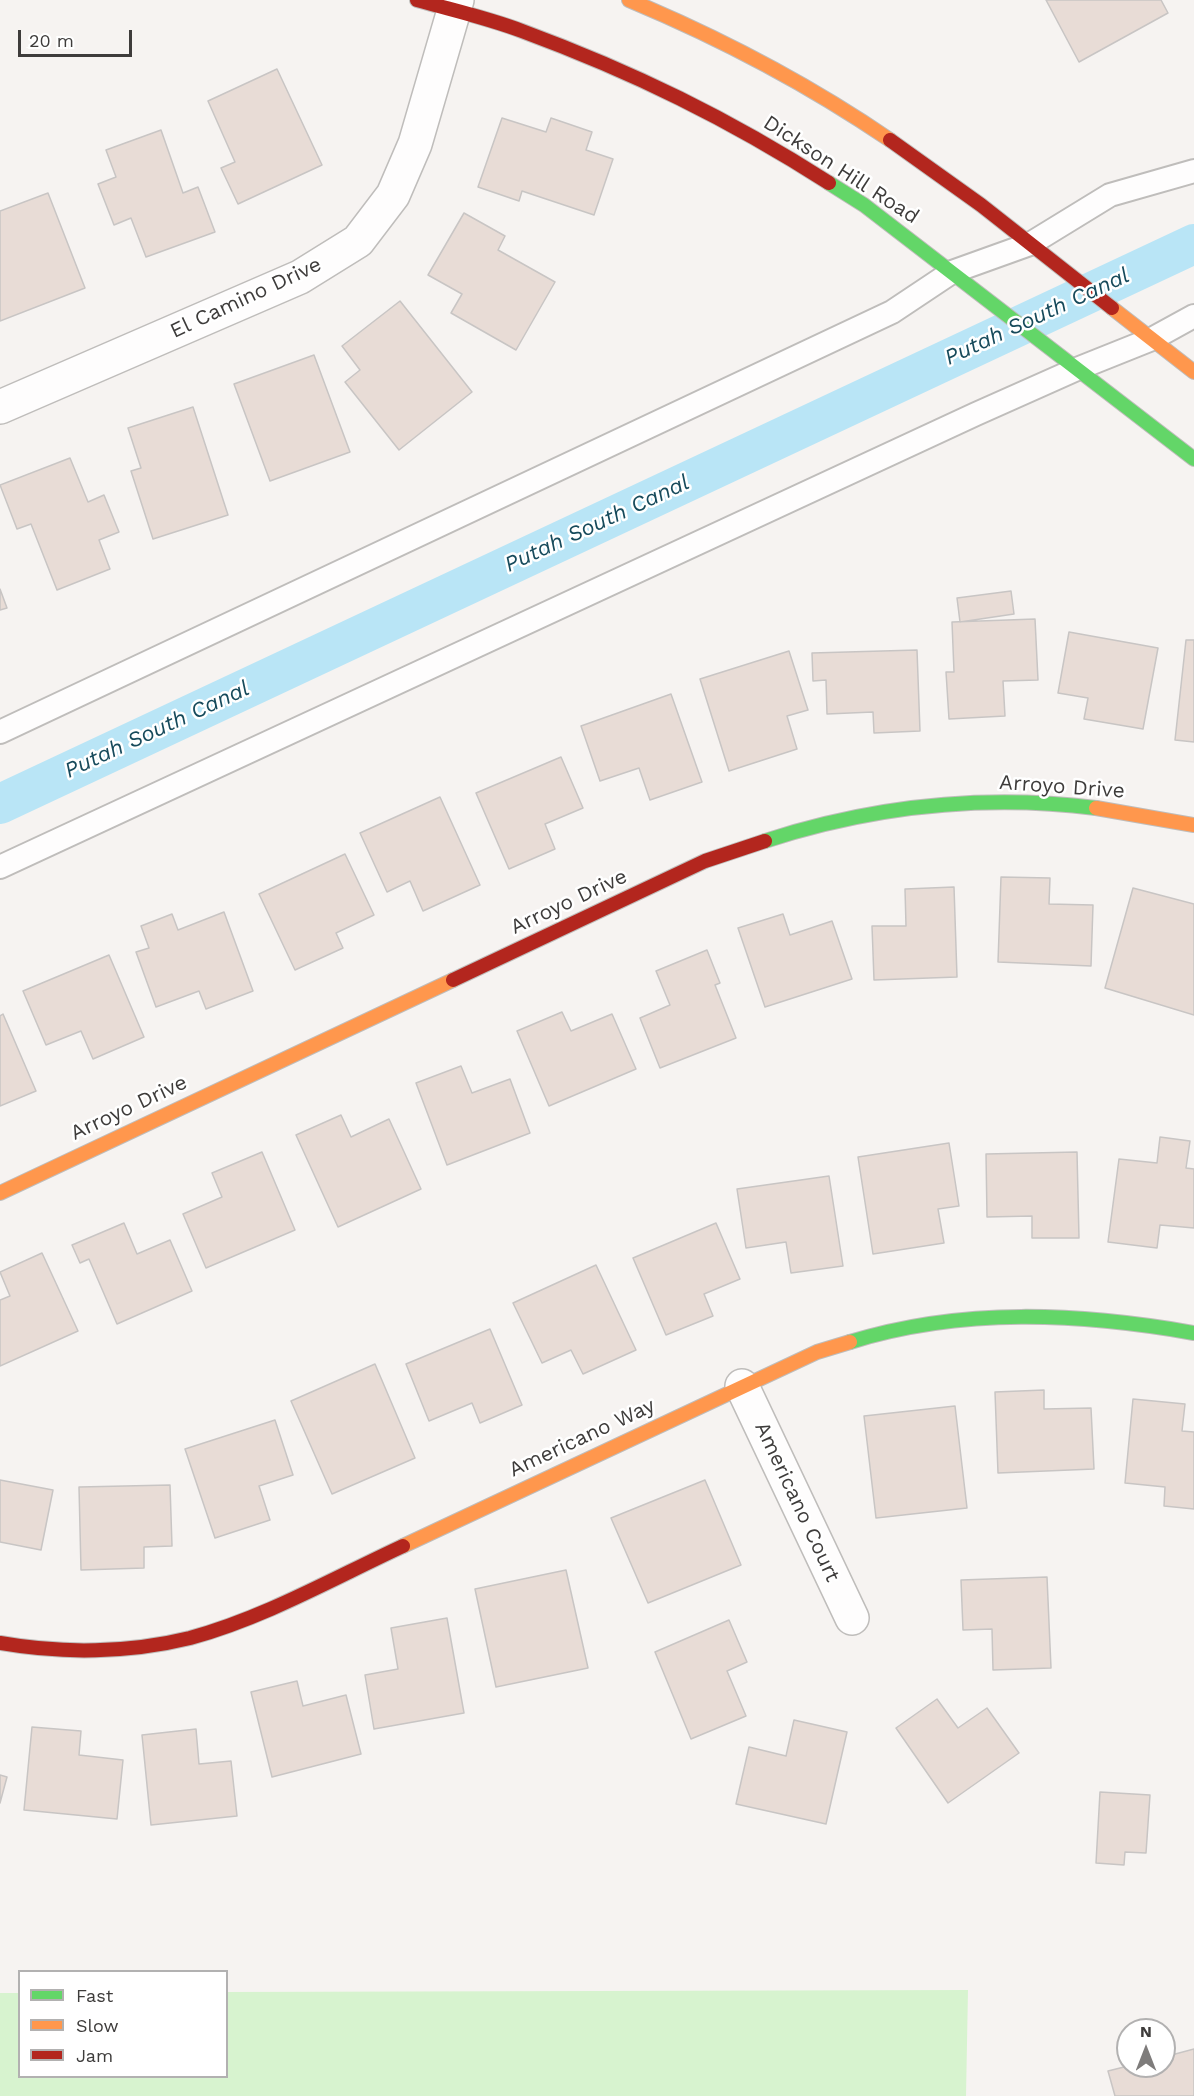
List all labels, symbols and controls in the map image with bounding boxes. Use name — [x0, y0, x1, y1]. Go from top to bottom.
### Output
scale bar — [21, 18, 135, 56]
text: 20 m — [29, 30, 74, 51]
street label: Dickson Hill Road — [759, 110, 923, 230]
street label: El Camino Drive — [166, 252, 326, 344]
water label: Putah South Canal — [940, 263, 1134, 371]
water label: Putah South Canal — [500, 470, 694, 578]
water label: Putah South Canal — [60, 676, 254, 784]
street label: Arroyo Drive — [998, 770, 1126, 804]
street label: Arroyo Drive — [507, 864, 631, 940]
street label: Arroyo Drive — [67, 1070, 191, 1146]
street label: Americano Way — [505, 1393, 659, 1483]
street label: Americano Court — [749, 1418, 845, 1586]
legend — [18, 1970, 228, 2078]
text: Fast — [76, 1985, 113, 2006]
text: Slow — [76, 2015, 119, 2036]
north arrow — [1116, 2018, 1176, 2078]
text: N — [1140, 2022, 1152, 2041]
text: Jam — [76, 2045, 113, 2066]

